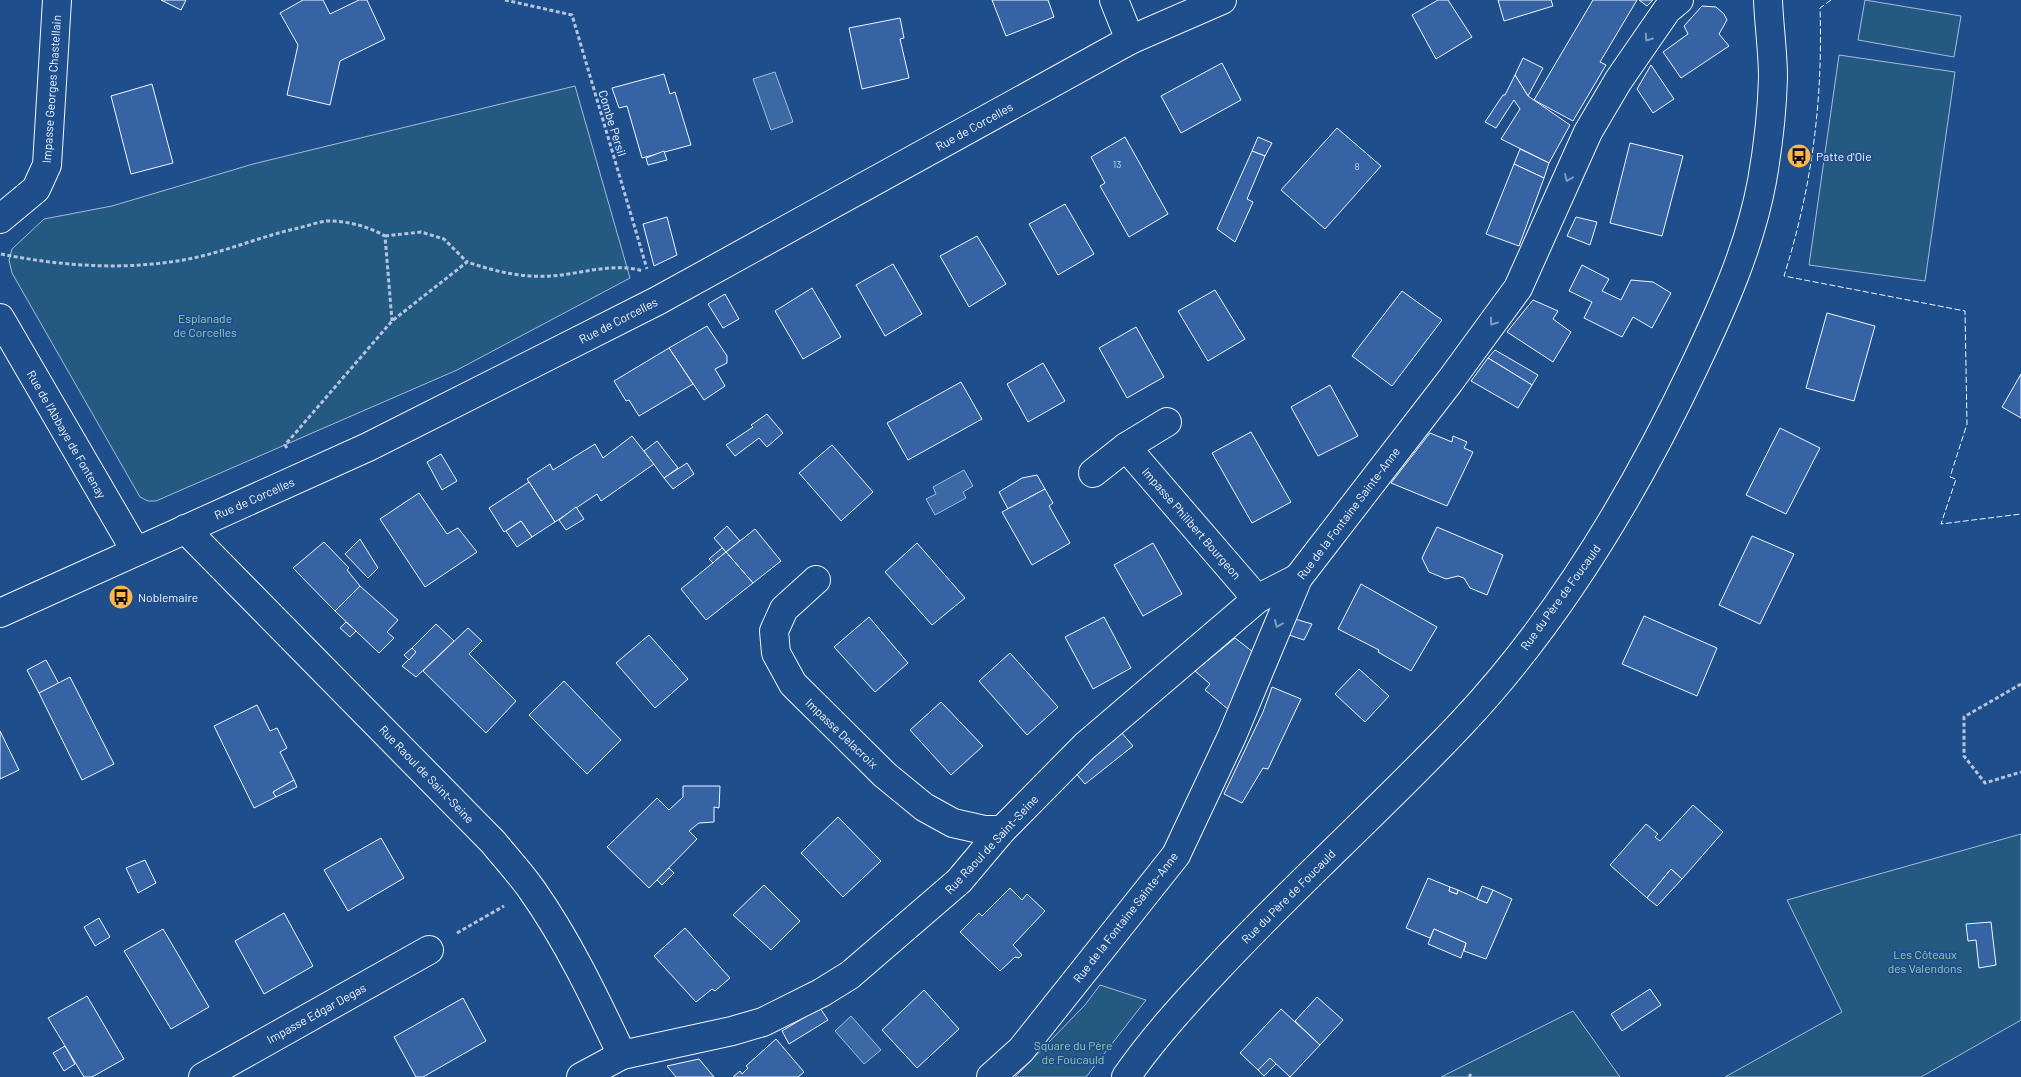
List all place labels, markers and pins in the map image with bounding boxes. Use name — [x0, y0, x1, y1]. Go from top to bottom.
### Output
bus stop icon: Patte d'Oie — [1786, 143, 1812, 169]
place label: Patte d'Oie — [1816, 149, 1872, 163]
bus stop icon: Noblemaire — [108, 584, 134, 610]
place label: Noblemaire — [138, 590, 198, 604]

